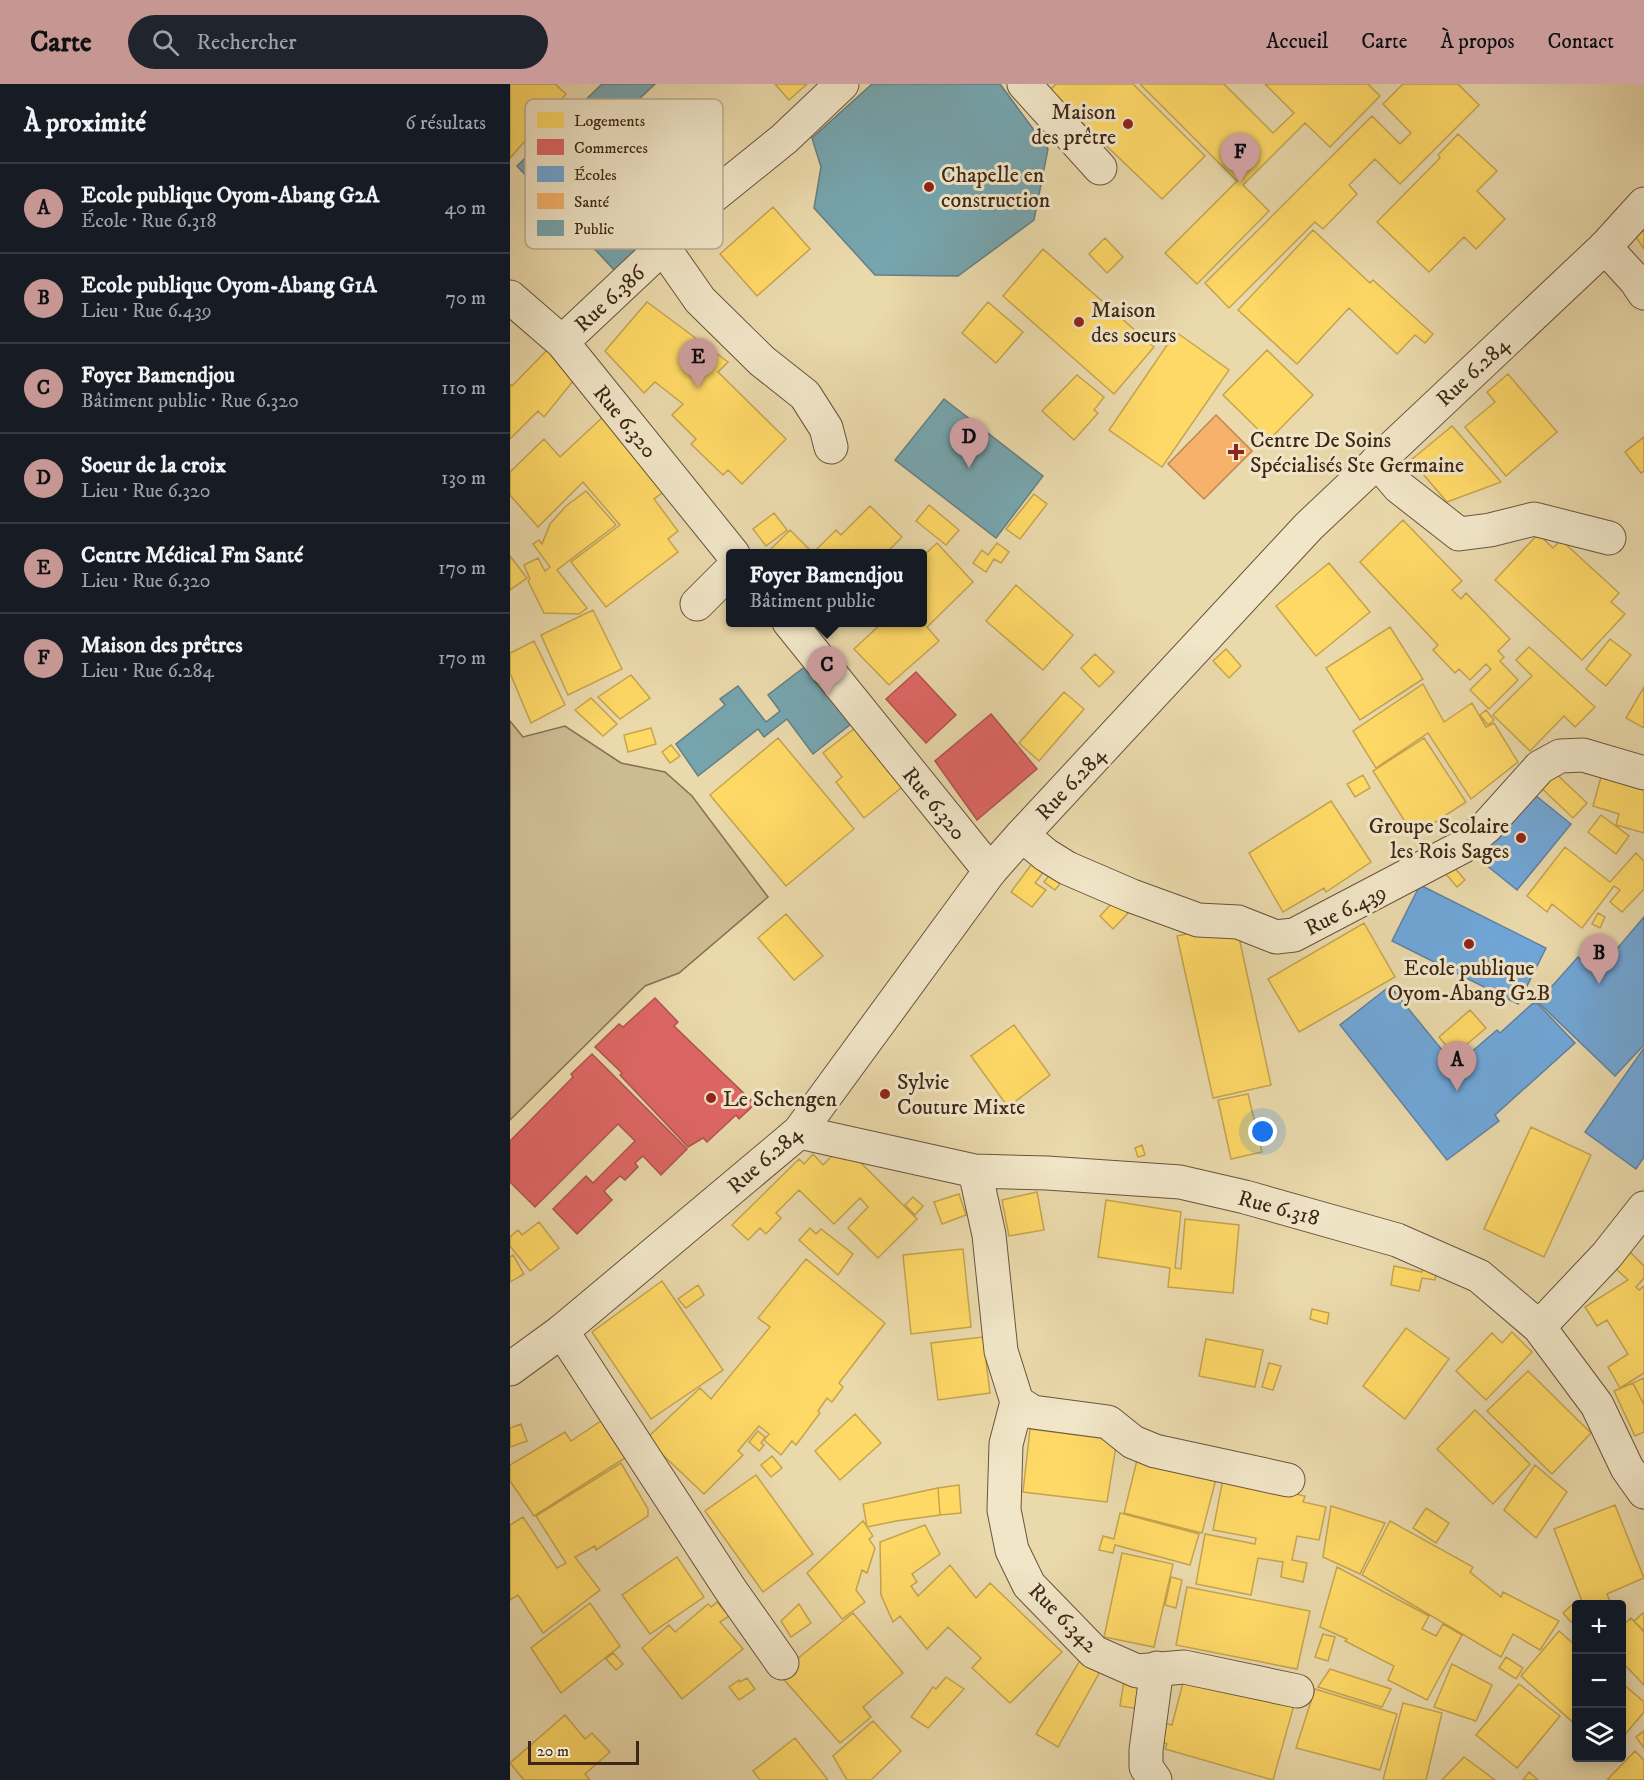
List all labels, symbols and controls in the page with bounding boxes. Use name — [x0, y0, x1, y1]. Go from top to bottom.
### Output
search box — [128, 15, 548, 69]
text: Carte — [30, 25, 92, 60]
icon: search — [149, 26, 182, 59]
text: Rechercher — [197, 29, 297, 56]
text: Accueil — [1266, 29, 1328, 55]
text: Carte — [1361, 29, 1407, 55]
text: À propos — [1440, 29, 1515, 55]
text: Contact — [1548, 29, 1614, 55]
legend — [525, 99, 723, 249]
place label: Maison des prêtre — [1031, 99, 1117, 151]
text: À proximité — [24, 107, 146, 140]
text: 6 résultats — [405, 111, 486, 136]
text: Logements — [574, 111, 645, 131]
marker: Maison des prêtre — [1121, 117, 1135, 131]
pin: F — [1220, 134, 1260, 183]
text: Commerces — [574, 138, 648, 158]
place label: Chapelle en construction — [941, 162, 1051, 214]
text: Écoles — [574, 165, 617, 185]
marker: Chapelle en construction — [922, 180, 936, 194]
text: Ecole publique Oyom-Abang G2A — [81, 182, 379, 209]
text: Santé — [574, 192, 610, 212]
text: A — [37, 196, 50, 221]
text: 40 m — [444, 196, 486, 221]
text: École · Rue 6.318 — [81, 209, 217, 234]
text: Public — [574, 219, 614, 239]
street label: Rue 6.386 — [569, 259, 652, 338]
text: Ecole publique Oyom-Abang G1A — [81, 272, 377, 299]
text: B — [37, 286, 50, 311]
text: 70 m — [445, 286, 486, 311]
place label: Maison des soeurs — [1091, 297, 1176, 349]
text: Lieu · Rue 6.439 — [81, 299, 212, 324]
marker: Maison des soeurs — [1072, 315, 1086, 329]
street label: Rue 6.284 — [1431, 331, 1516, 413]
pin: E — [678, 338, 717, 388]
text: Foyer Bamendjou — [81, 362, 235, 389]
text: C — [37, 376, 50, 401]
text: 110 m — [441, 376, 486, 401]
street label: Rue 6.320 — [587, 380, 663, 464]
text: Bâtiment public · Rue 6.320 — [81, 389, 299, 414]
pin: D — [950, 418, 988, 468]
place label: Centre De Soins Spécialisés Ste Germaine — [1250, 427, 1464, 479]
marker: Centre De Soins Spécialisés Ste Germaine — [1227, 443, 1245, 461]
text: Soeur de la croix — [81, 452, 226, 479]
text: D — [36, 466, 51, 491]
text: 130 m — [441, 466, 486, 491]
text: Lieu · Rue 6.320 — [81, 479, 211, 504]
text: Centre Médical Fm Santé — [81, 542, 303, 569]
popup — [726, 549, 927, 627]
text: E — [36, 556, 51, 581]
text: 170 m — [438, 556, 486, 581]
text: Foyer Bamendjou — [750, 562, 903, 589]
text: Lieu · Rue 6.320 — [81, 569, 211, 594]
text: Bâtiment public — [750, 589, 875, 614]
text: Maison des prêtres — [81, 632, 242, 659]
text: F — [37, 646, 50, 671]
text: 170 m — [438, 646, 486, 671]
pin: C — [808, 646, 846, 696]
text: Lieu · Rue 6.284 — [81, 659, 214, 684]
street label: Rue 6.284 — [1030, 741, 1113, 826]
street label: Rue 6.320 — [896, 762, 972, 846]
place label: Groupe Scolaire les Rois Sages — [1369, 813, 1509, 865]
marker: Groupe Scolaire les Rois Sages — [1514, 831, 1528, 845]
street label: Rue 6.439 — [1300, 878, 1391, 942]
pin: B — [1580, 934, 1618, 984]
marker: Ecole publique Oyom-Abang G2B — [1462, 937, 1476, 951]
place label: Ecole publique Oyom-Abang G2B — [1388, 955, 1550, 1007]
pin: A — [1438, 1042, 1476, 1091]
place label: Sylvie Couture Mixte — [897, 1069, 1025, 1121]
place label: Le Schengen — [723, 1086, 838, 1113]
marker: Sylvie Couture Mixte — [878, 1087, 892, 1101]
marker: Le Schengen — [704, 1091, 718, 1105]
your location — [1248, 1117, 1277, 1146]
street label: Rue 6.284 — [722, 1119, 809, 1200]
street label: Rue 6.318 — [1235, 1185, 1322, 1232]
street label: Rue 6.342 — [1022, 1578, 1104, 1659]
map controls — [1572, 1600, 1626, 1762]
button: + — [1572, 1600, 1626, 1654]
button: − — [1572, 1654, 1626, 1708]
button: layers — [1572, 1708, 1626, 1762]
scale bar — [528, 1738, 639, 1766]
text: 20 m — [537, 1741, 569, 1761]

